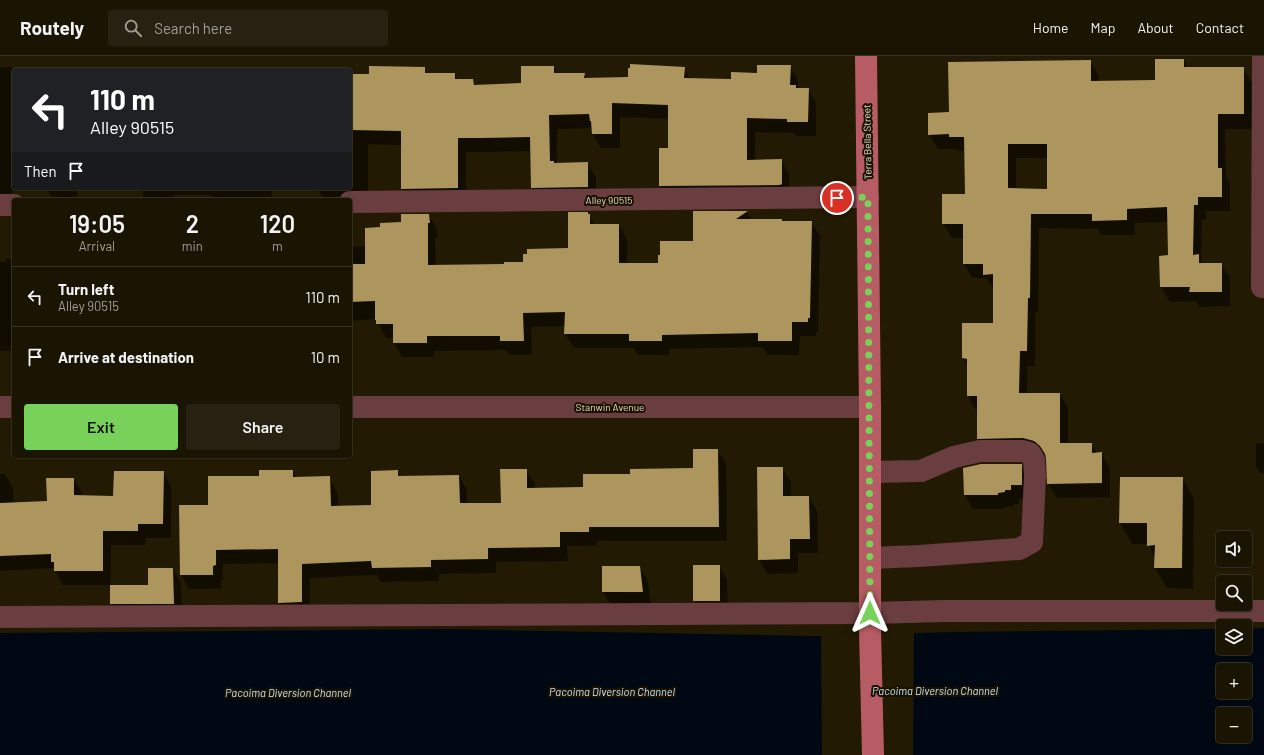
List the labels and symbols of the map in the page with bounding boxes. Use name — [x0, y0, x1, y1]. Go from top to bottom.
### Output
street label: Terra Bella Street — [860, 104, 874, 180]
pin — [820, 181, 854, 215]
street label: Alley 90515 — [586, 194, 632, 206]
street label: Stanwin Avenue — [576, 401, 644, 413]
position arrow — [849, 592, 891, 634]
water label: Pacoima Diversion Channel — [872, 684, 998, 697]
water label: Pacoima Diversion Channel — [549, 685, 675, 698]
water label: Pacoima Diversion Channel — [225, 686, 351, 699]

